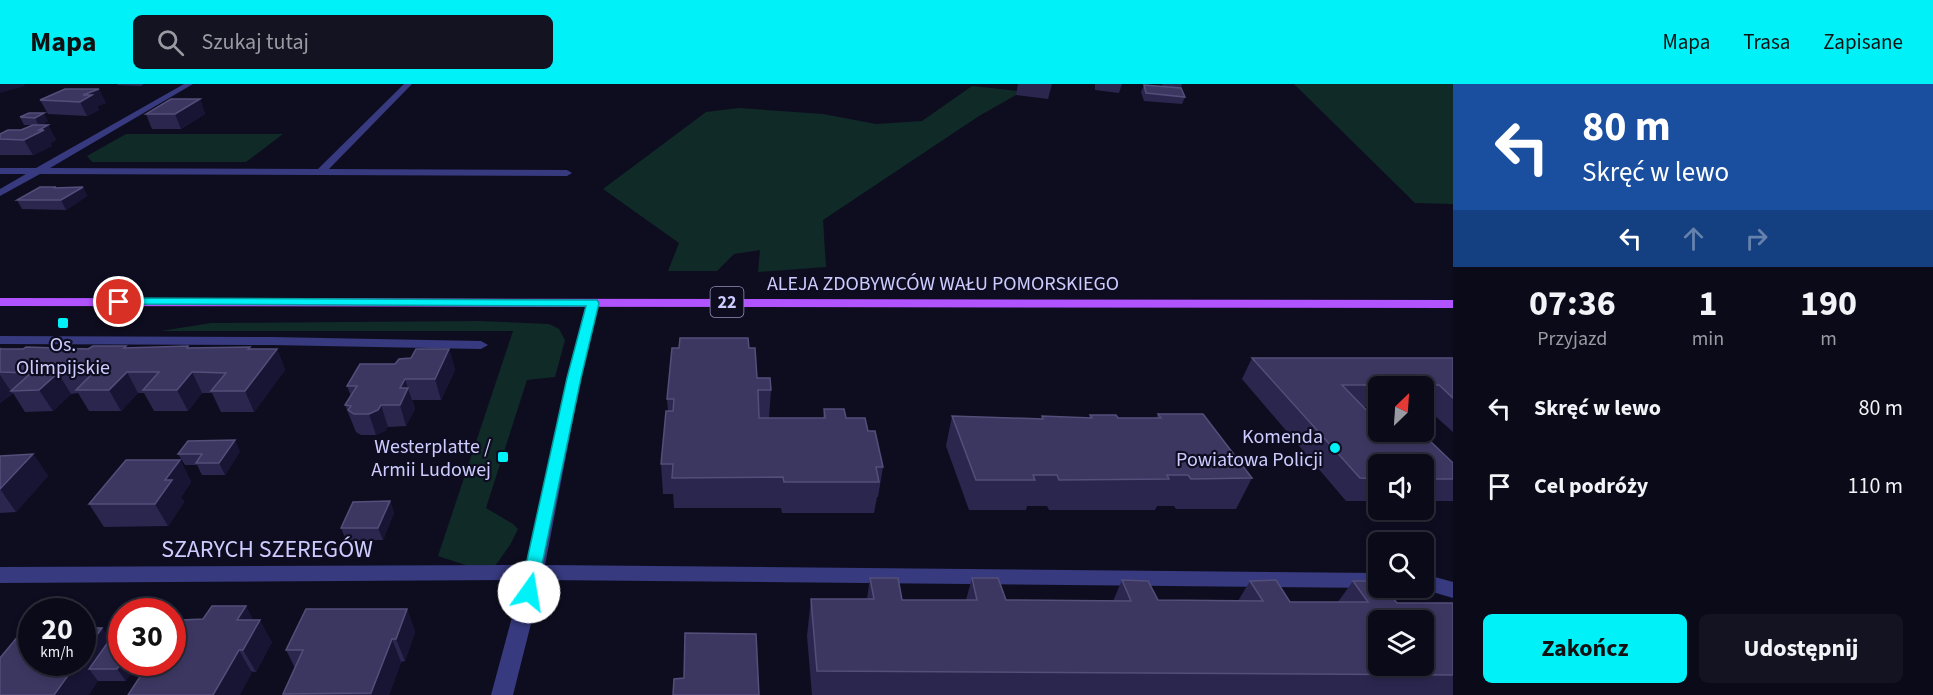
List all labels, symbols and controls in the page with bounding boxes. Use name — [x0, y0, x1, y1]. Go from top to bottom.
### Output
search box — [133, 15, 553, 69]
text: Mapa — [30, 22, 97, 62]
icon: search — [154, 26, 187, 59]
text: Szukaj tutaj — [202, 26, 309, 58]
text: Mapa — [1662, 27, 1710, 57]
text: Trasa — [1743, 27, 1790, 57]
text: Zapisane — [1823, 27, 1903, 57]
text: 80 m — [1582, 97, 1671, 157]
icon: left — [1483, 108, 1561, 186]
text: Skręć w lewo — [1582, 153, 1729, 192]
icon: left — [1614, 222, 1647, 255]
icon: ahead — [1677, 222, 1710, 255]
icon: right — [1740, 222, 1773, 255]
street label: ALEJA ZDOBYWCÓW WAŁU POMORSKIEGO — [767, 270, 1119, 298]
pin — [93, 276, 144, 327]
text: 07:36 — [1529, 278, 1616, 329]
text: 1 — [1698, 278, 1717, 329]
text: 190 — [1800, 278, 1857, 329]
icon: arrive — [102, 285, 135, 318]
road number: 22 — [710, 287, 744, 317]
marker: Os. Olimpijskie — [56, 316, 70, 330]
text: Przyjazd — [1537, 325, 1607, 353]
text: min — [1692, 325, 1724, 353]
text: m — [1820, 325, 1837, 353]
place label: Os. Olimpijskie — [16, 331, 110, 382]
north arrow — [1368, 376, 1434, 442]
map controls — [1368, 376, 1434, 676]
icon: left — [1483, 392, 1516, 425]
text: Skręć w lewo — [1534, 392, 1661, 424]
text: 80 m — [1858, 392, 1903, 424]
place label: Komenda Powiatowa Policji — [1176, 423, 1323, 474]
place label: Westerplatte / Armii Ludowej — [371, 433, 491, 484]
marker: Komenda Powiatowa Policji — [1328, 441, 1342, 455]
marker: Westerplatte / Armii Ludowej — [496, 450, 510, 464]
button: sound — [1368, 454, 1434, 520]
icon: arrive — [1483, 470, 1516, 503]
text: Cel podróży — [1534, 470, 1648, 502]
text: 110 m — [1848, 470, 1903, 502]
street label: SZARYCH SZEREGÓW — [161, 532, 373, 567]
button: search — [1368, 532, 1434, 598]
position arrow — [497, 560, 561, 624]
speed limit sign: 30 — [108, 598, 186, 676]
text: 20 — [41, 608, 73, 651]
button: layers — [1368, 610, 1434, 676]
button: Zakończ — [1483, 614, 1687, 683]
button: Udostępnij — [1699, 614, 1903, 683]
text: km/h — [40, 642, 74, 663]

